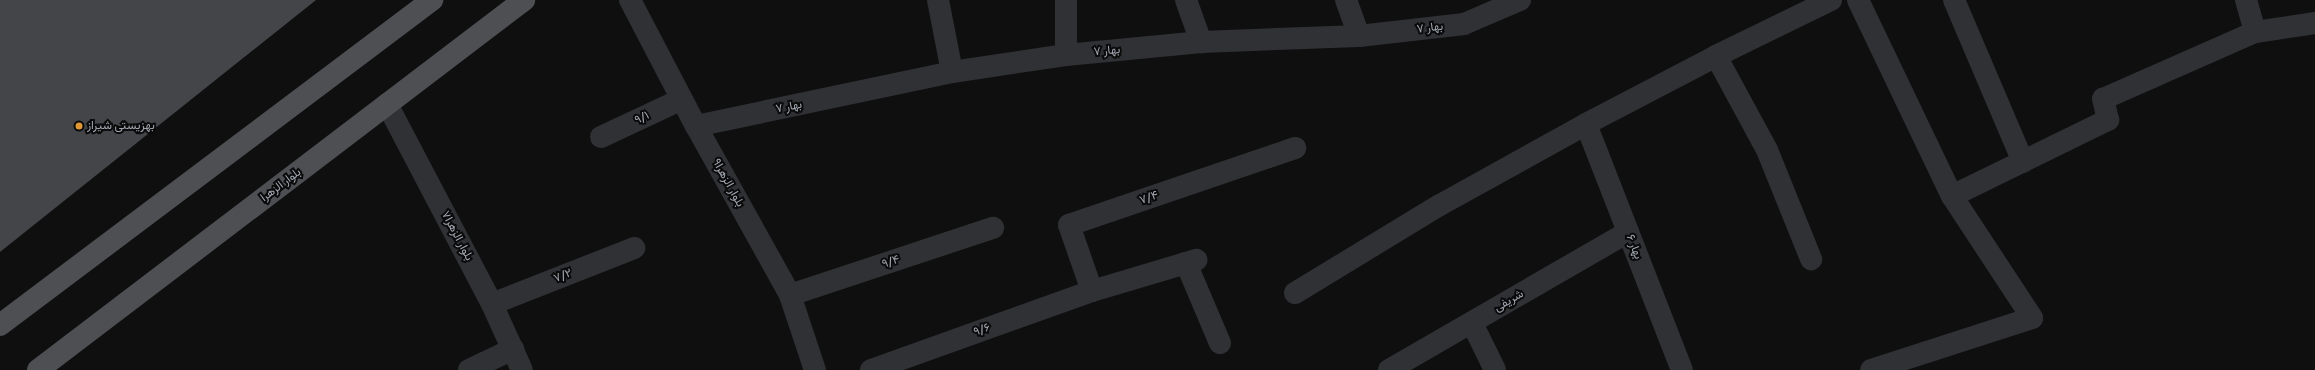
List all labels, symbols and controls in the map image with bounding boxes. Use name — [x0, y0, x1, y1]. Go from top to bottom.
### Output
street label: بهار ۷ — [1416, 19, 1444, 37]
street label: بهار ۷ — [1093, 43, 1121, 59]
street label: بهار ۷ — [775, 97, 803, 117]
street label: ۹/۱ — [632, 108, 652, 128]
place label: بهزیستی شیراز — [87, 119, 155, 133]
marker: بهزیستی شیراز — [74, 121, 84, 131]
street label: بلوار الزهرا۹ — [709, 156, 747, 210]
street label: بلوار الزهرا — [258, 165, 304, 205]
street label: ۷/۴ — [1138, 188, 1160, 208]
street label: بلوار الزهرا۷ — [438, 209, 476, 263]
street label: بهار ۶ — [1623, 233, 1645, 261]
street label: ۹/۴ — [880, 252, 902, 272]
street label: ۷/۲ — [552, 266, 574, 286]
street label: شریفی — [1492, 287, 1526, 315]
street label: ۹/۶ — [972, 320, 992, 340]

